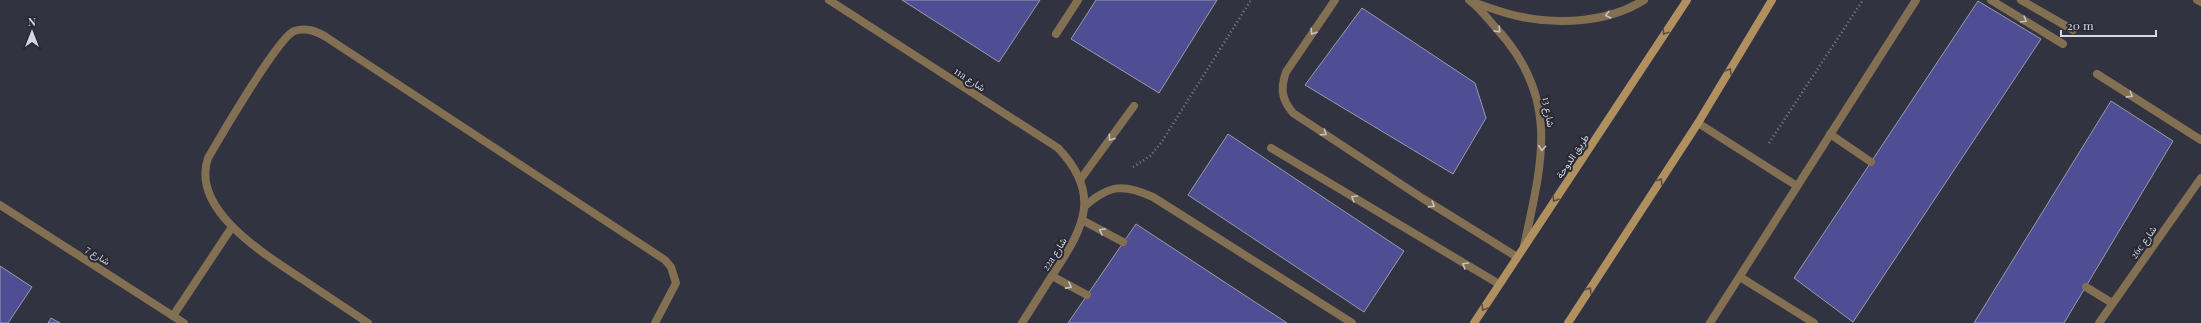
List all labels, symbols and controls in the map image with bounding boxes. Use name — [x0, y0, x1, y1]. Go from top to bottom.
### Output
one-way arrow — [1604, 10, 1611, 18]
north arrow — [12, 12, 52, 52]
scale bar — [2061, 12, 2156, 38]
text: N — [28, 14, 36, 29]
one-way arrow — [2020, 16, 2027, 23]
text: 20 m — [2067, 17, 2094, 33]
one-way arrow — [1493, 25, 1500, 33]
one-way arrow — [1310, 28, 1318, 35]
one-way arrow — [1663, 28, 1670, 35]
street label: 11a شارع — [952, 64, 989, 94]
one-way arrow — [1724, 68, 1732, 75]
one-way arrow — [2126, 90, 2133, 98]
street label: شارع 13 — [1539, 96, 1559, 128]
one-way arrow — [1320, 128, 1327, 136]
street label: طريق الدوحة — [1552, 131, 1592, 181]
one-way arrow — [1108, 134, 1116, 141]
one-way arrow — [1537, 145, 1546, 151]
one-way arrow — [1655, 178, 1663, 185]
one-way arrow — [1351, 195, 1358, 203]
one-way arrow — [1552, 195, 1560, 202]
one-way arrow — [1428, 200, 1435, 207]
street label: 26c شارع — [2127, 223, 2160, 261]
one-way arrow — [1099, 229, 1107, 236]
street label: 22a شارع — [1038, 234, 1070, 273]
street label: شارع 7 — [83, 242, 113, 268]
one-way arrow — [1462, 262, 1469, 269]
one-way arrow — [1065, 281, 1073, 288]
one-way arrow — [1584, 287, 1592, 294]
one-way arrow — [1481, 304, 1489, 311]

